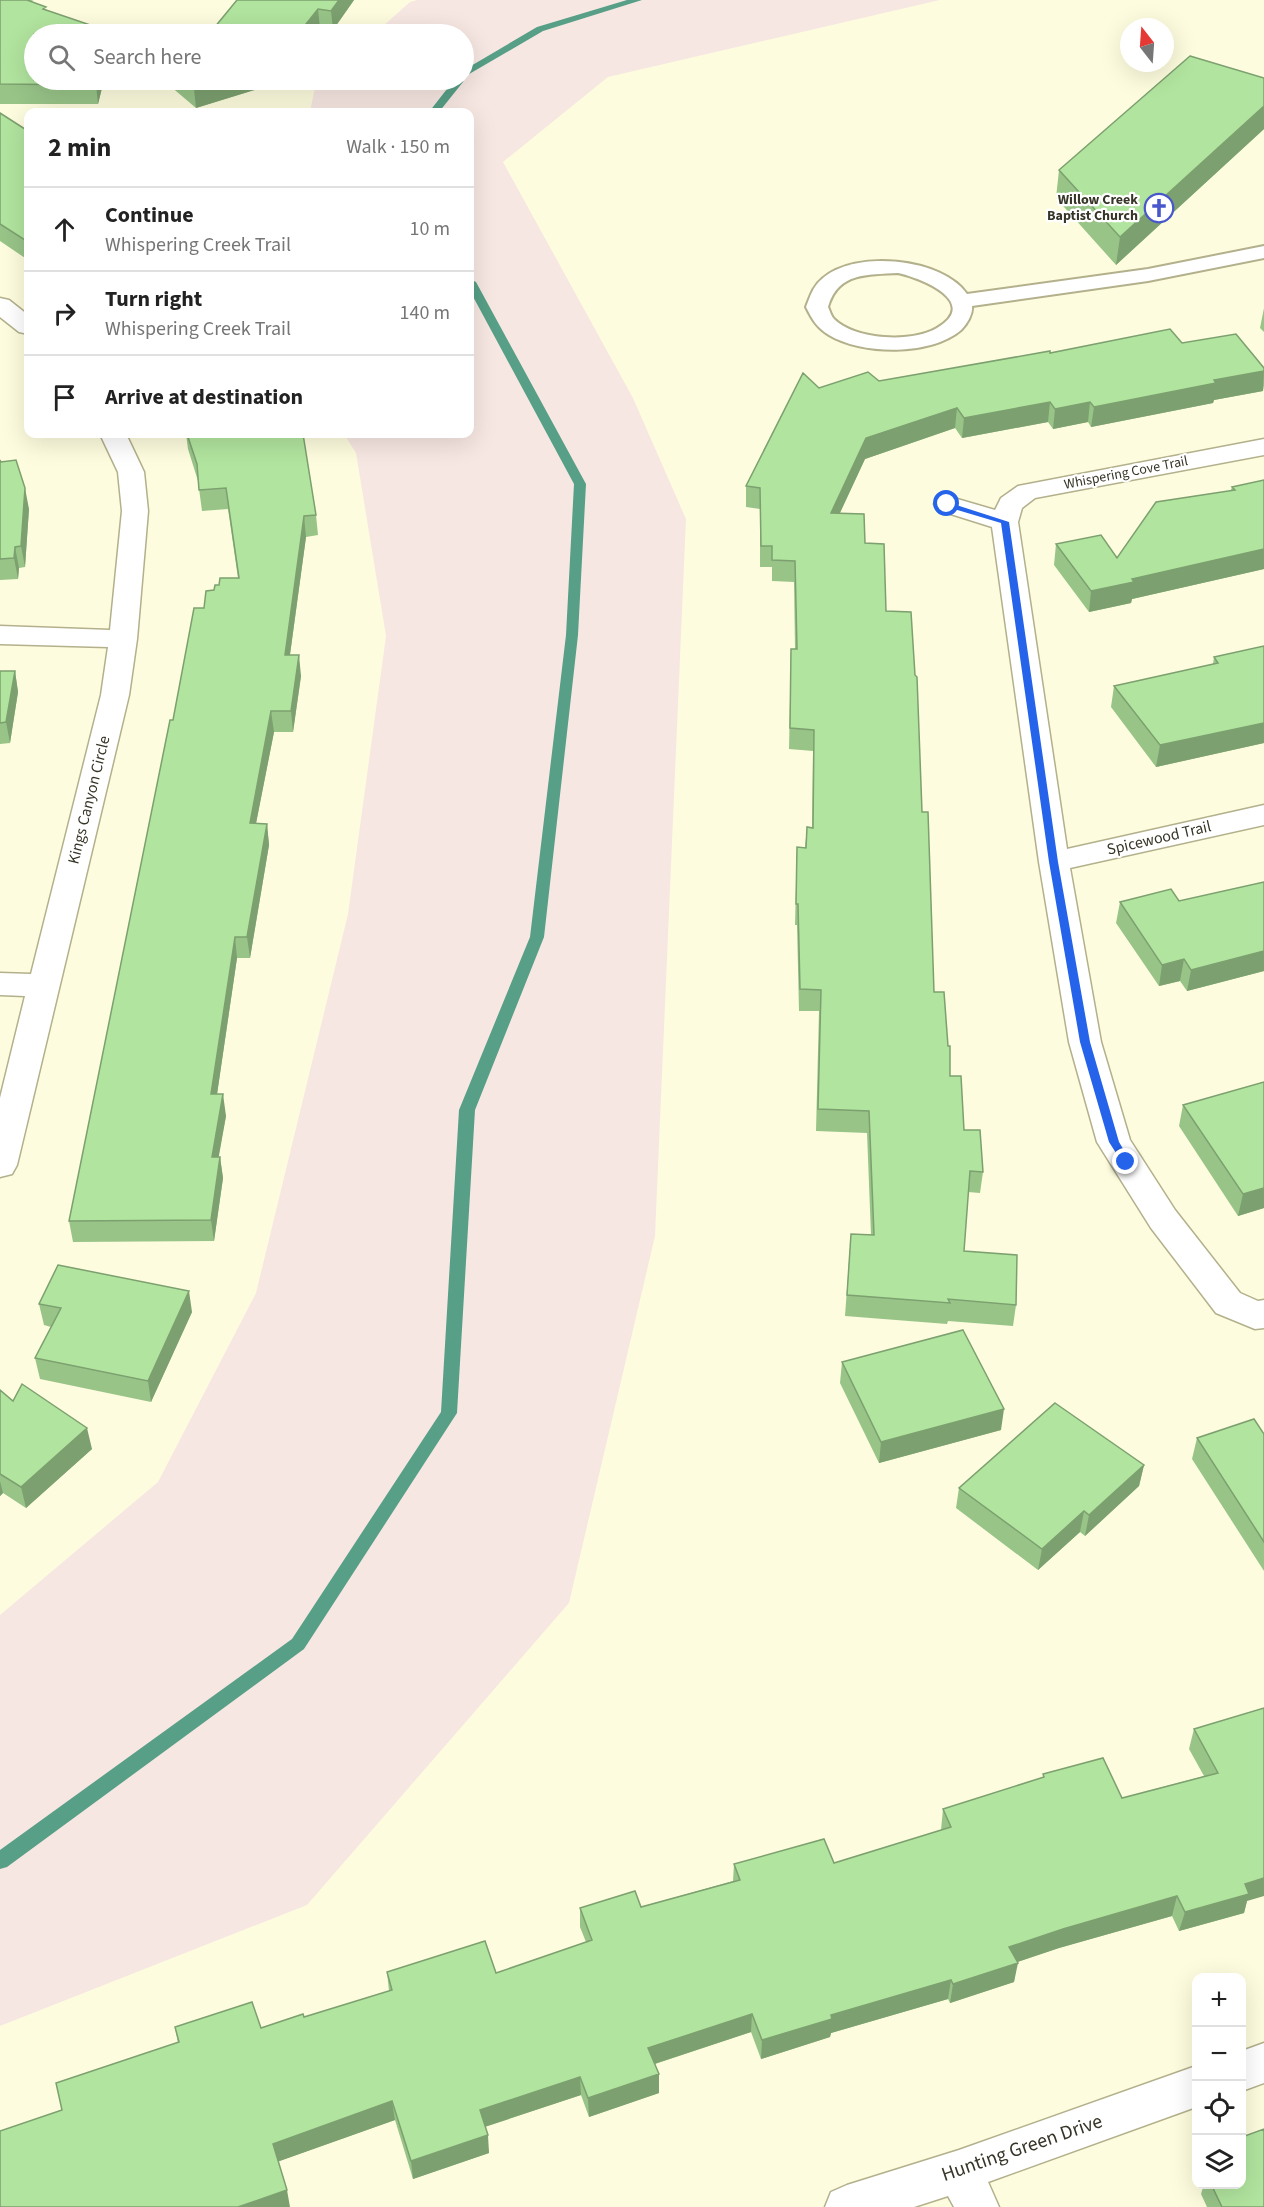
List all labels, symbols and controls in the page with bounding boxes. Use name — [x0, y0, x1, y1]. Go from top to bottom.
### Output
north arrow — [1120, 18, 1174, 72]
search box — [24, 24, 474, 90]
icon: search — [45, 41, 78, 74]
text: Search here — [93, 41, 201, 73]
text: 2 min — [48, 129, 111, 166]
text: Walk · 150 m — [346, 133, 450, 161]
place label: Willow Creek Baptist Church — [1047, 190, 1138, 226]
church icon: Willow Creek Baptist Church — [1143, 192, 1175, 224]
text: Continue — [105, 199, 194, 231]
icon: ahead — [48, 213, 81, 246]
text: 10 m — [410, 215, 450, 243]
text: Whispering Creek Trail — [105, 231, 291, 259]
text: Turn right — [105, 283, 202, 315]
icon: right — [48, 297, 81, 330]
text: 140 m — [400, 299, 450, 327]
text: Whispering Creek Trail — [105, 315, 291, 343]
icon: arrive — [48, 381, 81, 414]
text: Arrive at destination — [105, 381, 303, 413]
street label: Whispering Cove Trail — [1062, 451, 1190, 495]
route start — [933, 490, 959, 516]
street label: Kings Canyon Circle — [62, 733, 116, 867]
street label: Spicewood Trail — [1105, 815, 1213, 861]
route end — [1112, 1148, 1138, 1174]
map controls — [1192, 1973, 1246, 2189]
button: + — [1192, 1973, 1246, 2027]
button: − — [1192, 2027, 1246, 2081]
button: locate — [1192, 2081, 1246, 2135]
street label: Hunting Green Drive — [938, 2107, 1106, 2189]
button: layers — [1192, 2135, 1246, 2189]

